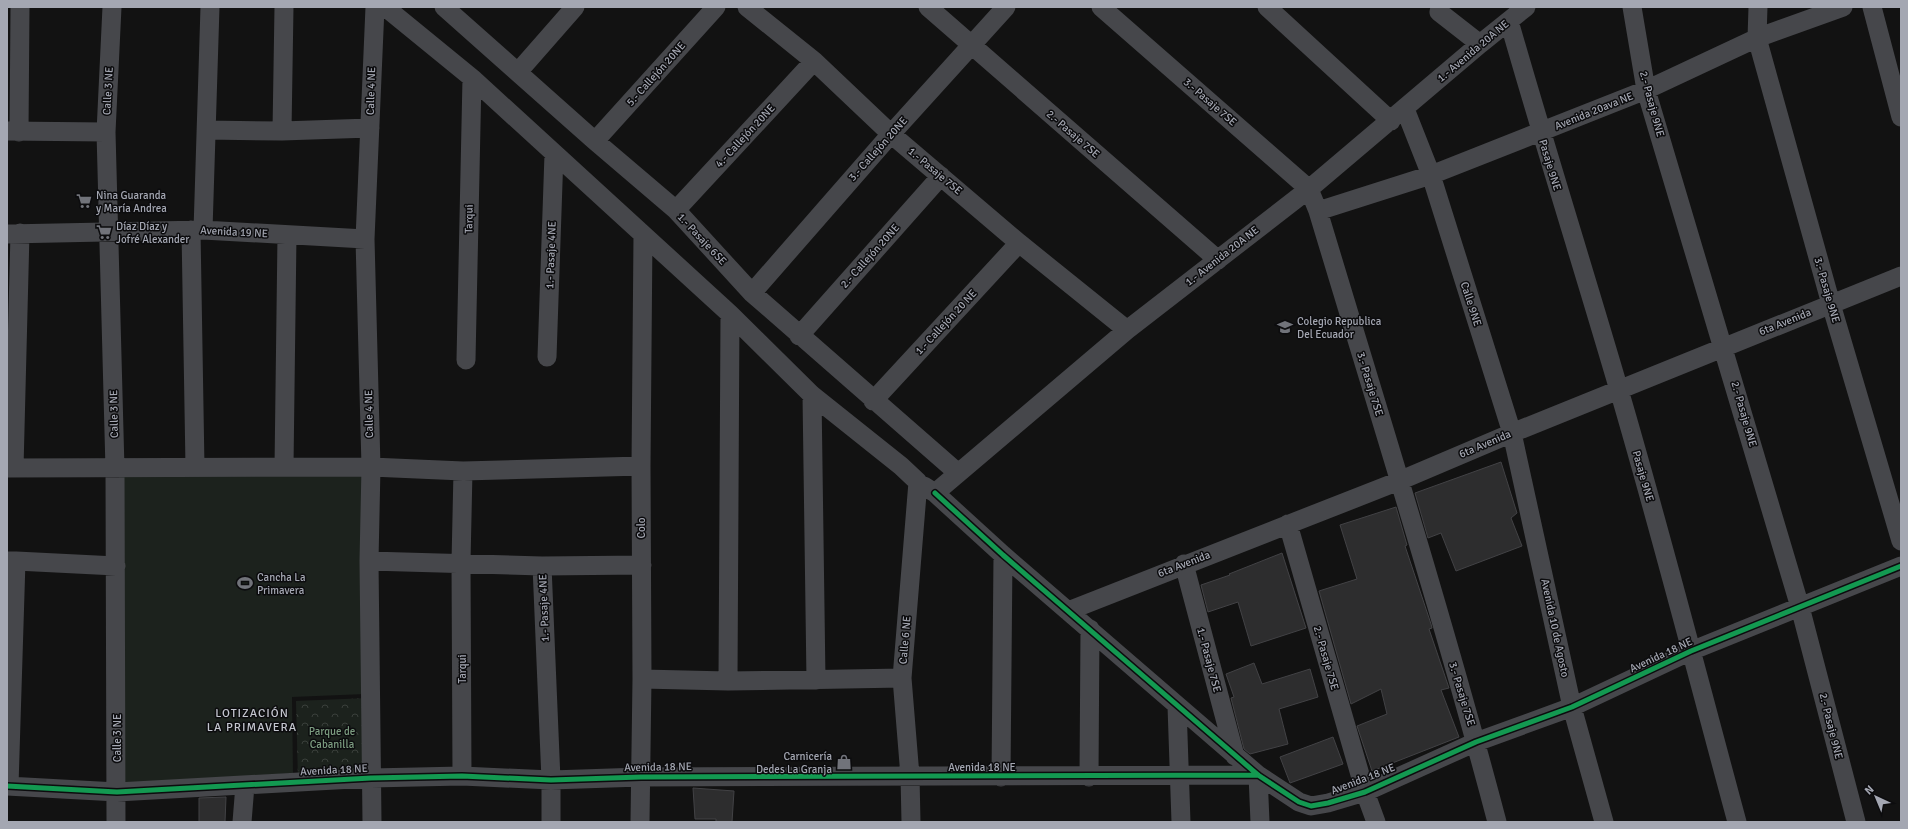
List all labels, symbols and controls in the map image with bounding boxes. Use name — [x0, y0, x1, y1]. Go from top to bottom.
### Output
street label: 1.- Avenida 20A NE — [1435, 17, 1511, 85]
street label: 5.- Callejón 20NE — [624, 39, 688, 109]
street label: Calle 3 NE — [100, 67, 116, 115]
street label: Calle 4 NE — [364, 67, 378, 115]
street label: 2.- Pasaje 9NE — [1637, 70, 1667, 138]
street label: 3.- Pasaje 7SE — [1181, 75, 1239, 129]
street label: Avenida 20ava NE — [1553, 89, 1635, 133]
street label: 4.- Callejón 20NE — [712, 102, 778, 170]
street label: 2.- Pasaje 7SE — [1044, 107, 1102, 161]
street label: 3.- Callejón 20NE — [846, 114, 910, 184]
street label: Pasaje 9NE — [1536, 138, 1564, 192]
street label: 1.- Pasaje 7SE — [905, 145, 965, 197]
place label: Nina Guaranda y María Andrea — [96, 189, 167, 215]
supermarket icon: Nina Guaranda y María Andrea — [75, 192, 93, 210]
street label: Tarqui — [462, 204, 476, 234]
street label: 1.- Pasaje 6SE — [675, 210, 729, 268]
place label: Díaz Díaz y Jofré Alexander — [116, 220, 189, 246]
street label: 1.- Pasaje 4NE — [543, 221, 559, 289]
street label: 2.- Callejón 20NE — [838, 221, 902, 291]
supermarket icon: Díaz Díaz y Jofré Alexander — [95, 223, 113, 241]
street label: 1.- Avenida 20A NE — [1183, 223, 1261, 289]
street label: Avenida 19 NE — [200, 224, 268, 240]
street label: 3.- Pasaje 9NE — [1811, 256, 1843, 324]
street label: Calle 9NE — [1458, 280, 1484, 328]
street label: 1.- Callejón 20 NE — [913, 287, 979, 357]
street label: 6ta Avenida — [1757, 305, 1813, 338]
place label: Colegio Republica Del Ecuador — [1297, 315, 1382, 341]
school or university icon: Colegio Republica Del Ecuador — [1276, 318, 1294, 336]
street label: 3.- Pasaje 7SE — [1354, 350, 1386, 418]
street label: 2.- Pasaje 9NE — [1728, 380, 1760, 448]
street label: Calle 3 NE — [107, 390, 121, 438]
street label: Calle 4 NE — [362, 390, 376, 438]
street label: 6ta Avenida — [1457, 427, 1513, 461]
street label: Pasaje 9NE — [1629, 449, 1657, 503]
street label: Colo — [635, 517, 648, 539]
street label: 6ta Avenida — [1156, 548, 1212, 580]
place label: Cancha La Primavera — [257, 571, 306, 597]
sports icon: Cancha La Primavera — [236, 574, 254, 592]
street label: 1.- Pasaje 4NE — [536, 574, 552, 642]
street label: Avenida 10 de Agosto — [1538, 578, 1572, 679]
street label: Calle 6 NE — [896, 615, 914, 665]
street label: 2.- Pasaje 7SE — [1311, 624, 1341, 692]
street label: 1.- Pasaje 7SE — [1194, 626, 1224, 694]
street label: Avenida 18 NE — [1628, 635, 1694, 675]
street label: Tarqui — [456, 655, 469, 683]
street label: 3.- Pasaje 7SE — [1446, 660, 1478, 728]
street label: 2.- Pasaje 9NE — [1817, 692, 1845, 760]
district label: LOTIZACIÓN LA PRIMAVERA — [207, 706, 297, 735]
street label: Calle 3 NE — [111, 714, 124, 762]
park label: Parque de Cabanilla — [309, 725, 355, 751]
place label: Carnicería Dedes La Granja — [756, 750, 832, 776]
shop icon: Carnicería Dedes La Granja — [835, 753, 853, 771]
street label: Avenida 18 NE — [624, 760, 692, 774]
street label: Avenida 18 NE — [948, 761, 1016, 774]
street label: Avenida 18 NE — [1329, 761, 1397, 797]
street label: Avenida 18 NE — [300, 762, 368, 778]
north arrow — [1856, 777, 1896, 817]
text: N — [1862, 783, 1877, 798]

